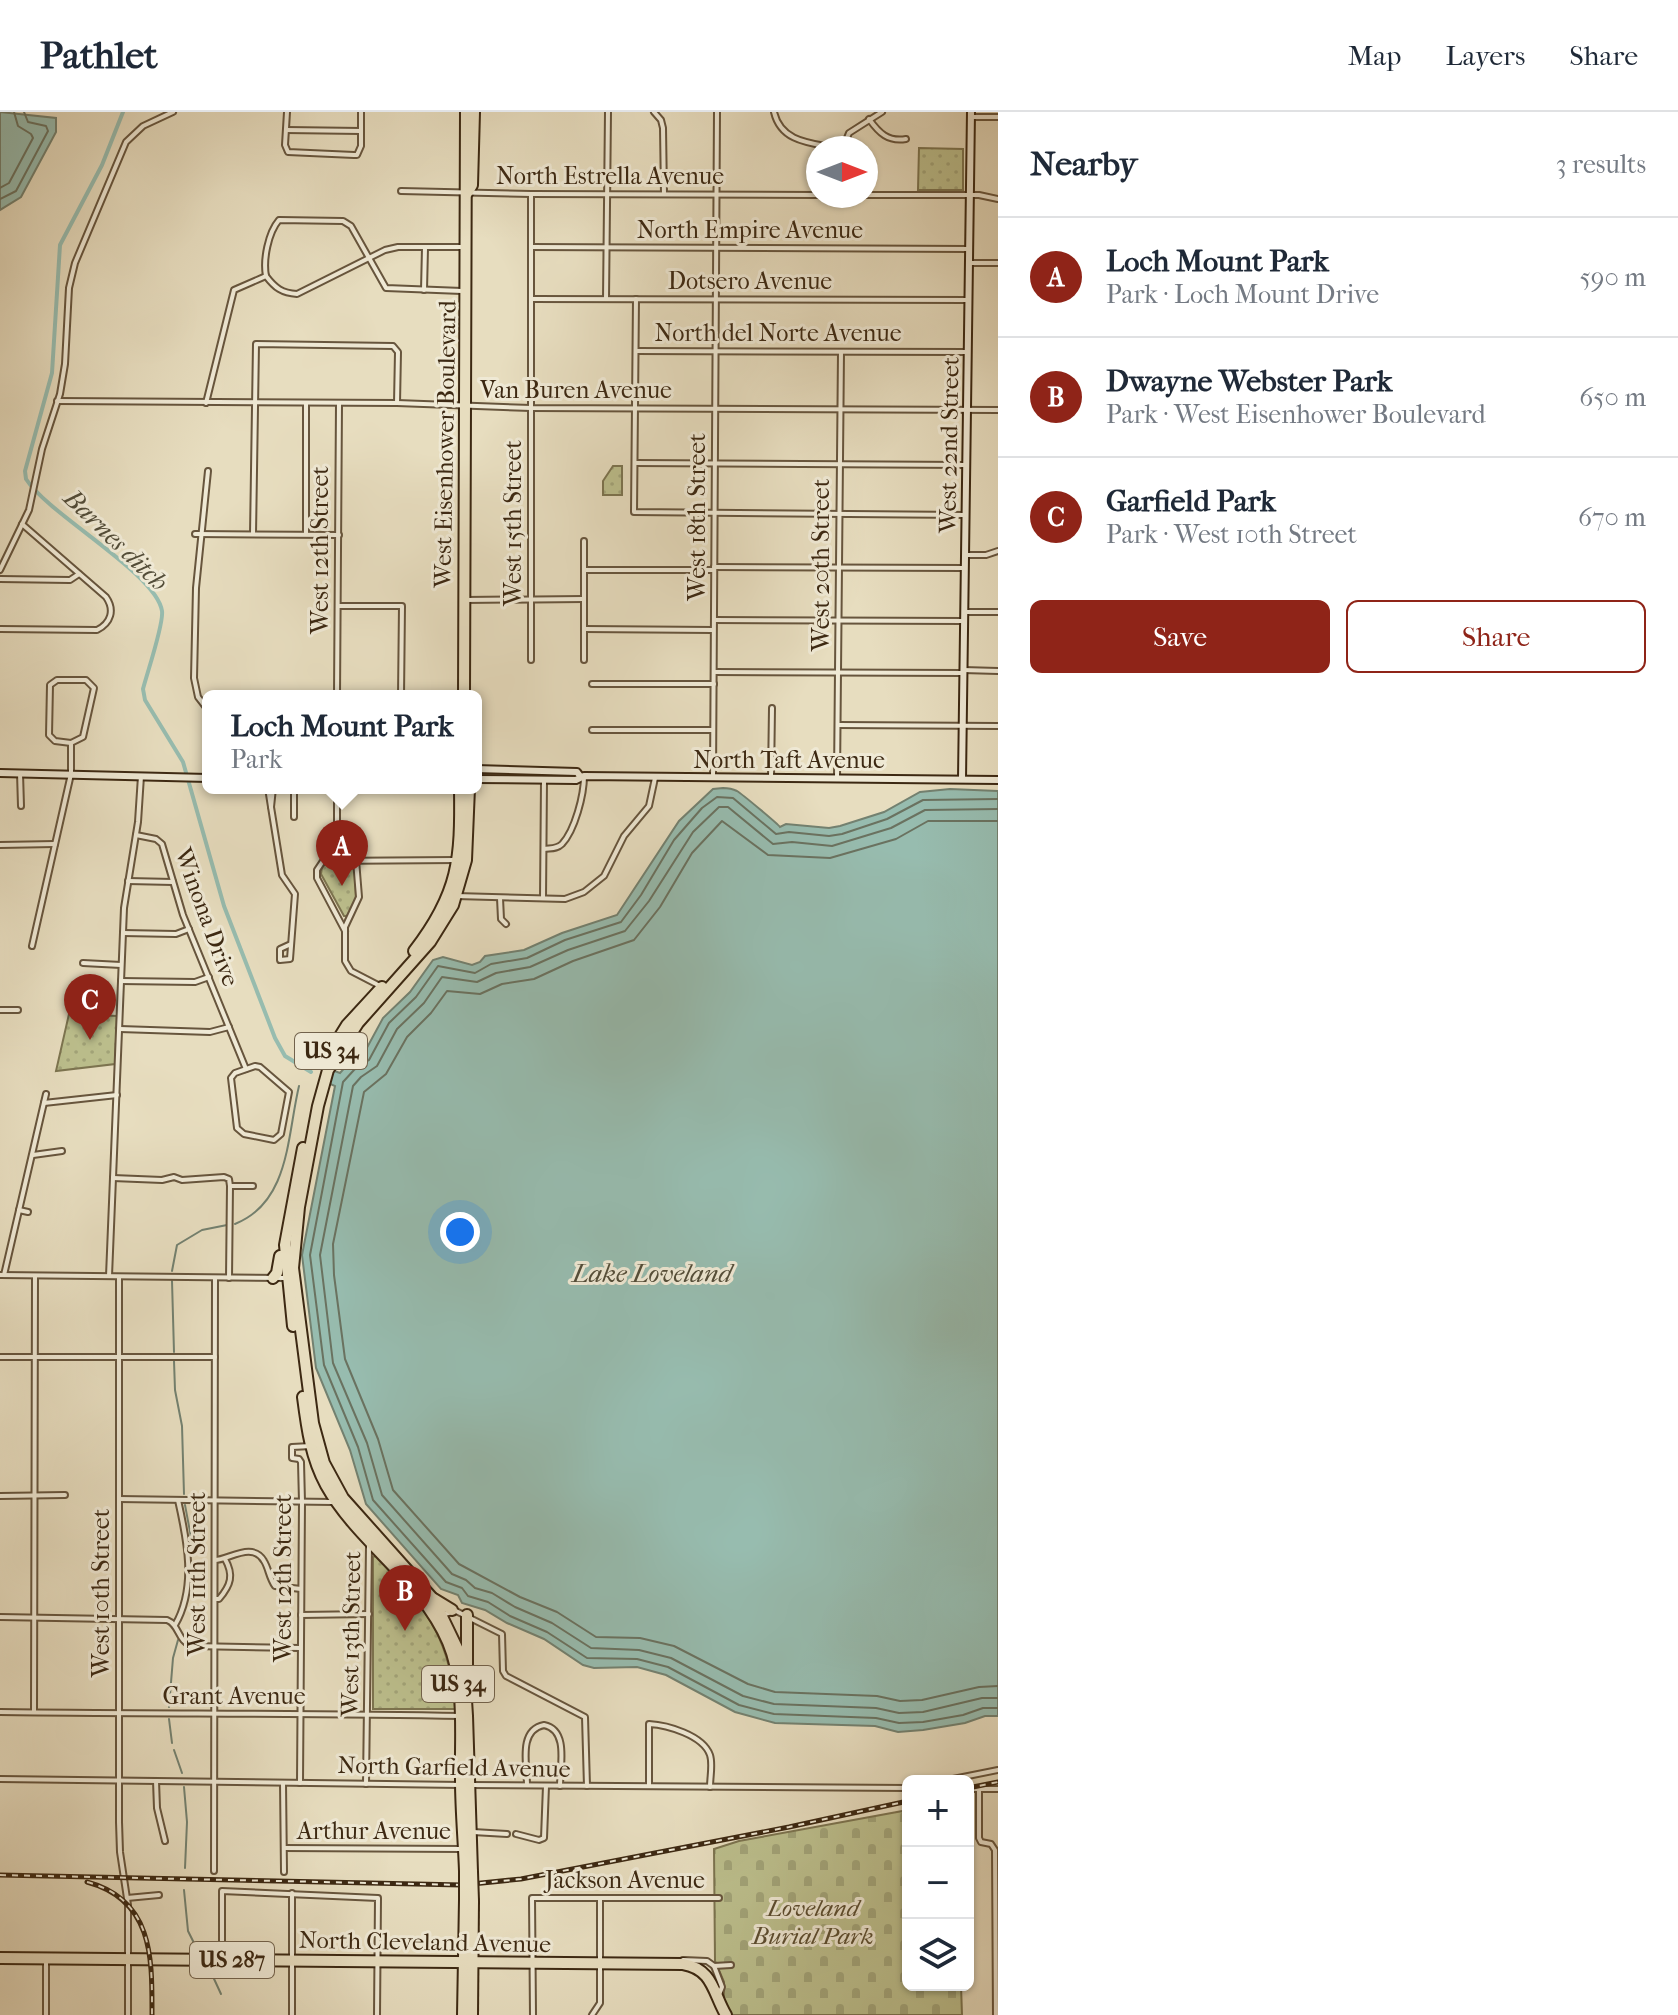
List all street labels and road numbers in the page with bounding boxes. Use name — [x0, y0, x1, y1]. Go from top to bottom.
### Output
street label: North Estrella Avenue — [496, 162, 724, 190]
street label: North Empire Avenue — [637, 216, 863, 244]
street label: Dotsero Avenue — [668, 267, 832, 295]
street label: West Eisenhower Boulevard — [428, 299, 462, 589]
street label: North del Norte Avenue — [654, 319, 902, 347]
street label: West 22nd Street — [933, 356, 965, 534]
street label: Van Buren Avenue — [479, 376, 672, 404]
street label: West 18th Street — [683, 433, 711, 602]
street label: West 15th Street — [499, 440, 527, 607]
street label: West 12th Street — [306, 466, 334, 635]
street label: West 20th Street — [807, 478, 835, 652]
street label: North Taft Avenue — [693, 746, 885, 774]
street label: Winona Drive — [169, 843, 245, 990]
road number: US 34 — [295, 1033, 367, 1069]
street label: West 11th Street — [183, 1492, 211, 1657]
street label: West 12th Street — [269, 1494, 297, 1663]
street label: West 10th Street — [87, 1508, 115, 1678]
street label: West 13th Street — [336, 1551, 366, 1718]
road number: US 34 — [422, 1666, 494, 1702]
street label: Grant Avenue — [162, 1682, 306, 1710]
street label: North Garfield Avenue — [337, 1751, 571, 1783]
street label: Arthur Avenue — [296, 1817, 451, 1845]
street label: Jackson Avenue — [543, 1866, 705, 1894]
street label: North Cleveland Avenue — [299, 1926, 551, 1958]
road number: US 287 — [190, 1942, 274, 1978]

